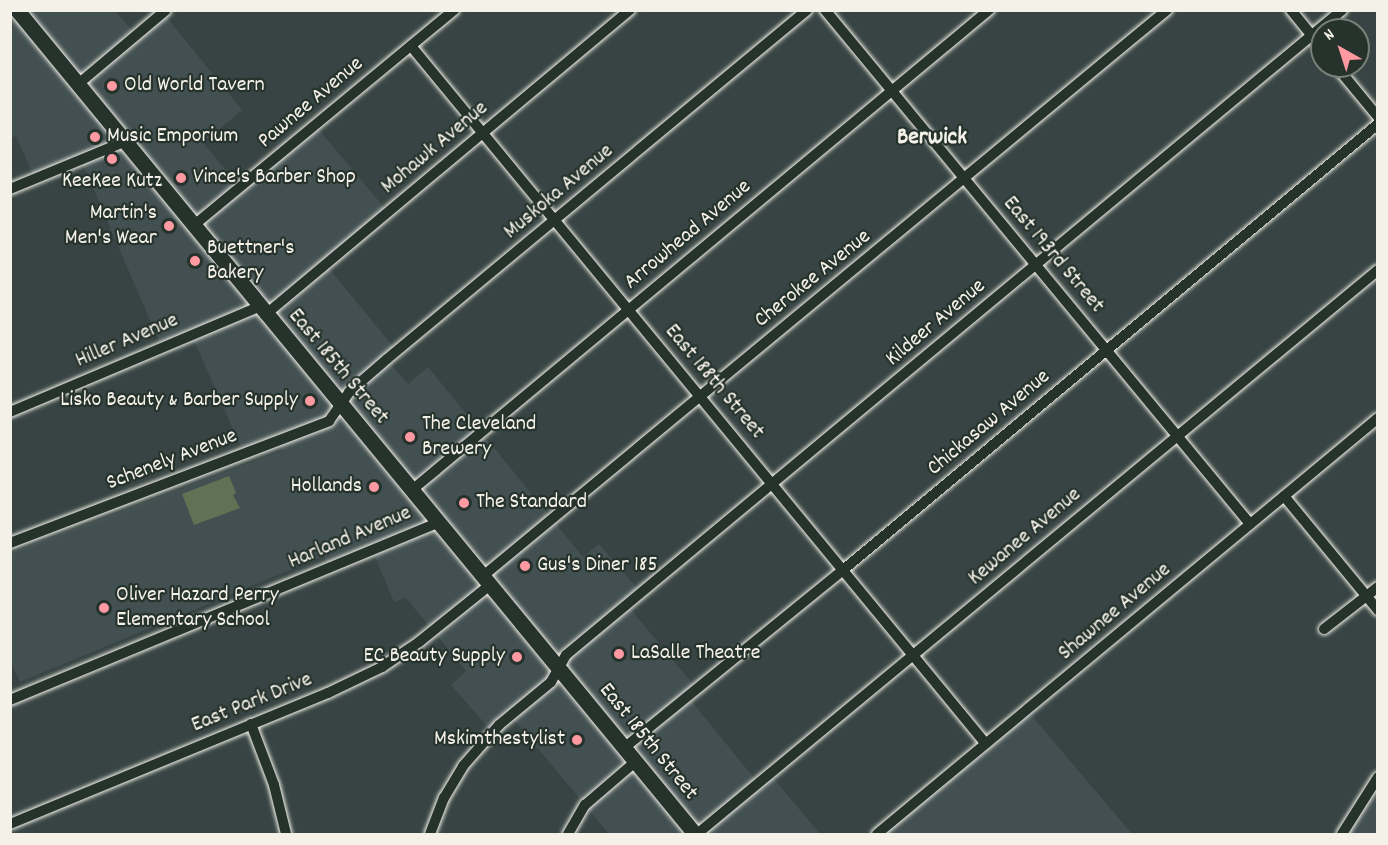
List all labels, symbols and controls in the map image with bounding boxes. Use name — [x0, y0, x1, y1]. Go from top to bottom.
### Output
north arrow — [1310, 18, 1370, 78]
text: N — [1319, 24, 1340, 47]
street label: Pawnee Avenue — [253, 51, 369, 155]
place label: Old World Tavern — [124, 73, 265, 99]
marker: Old World Tavern — [105, 79, 119, 93]
street label: Mohawk Avenue — [376, 96, 494, 200]
place label: Music Emporium — [107, 124, 238, 150]
district label: Berwick — [897, 125, 967, 153]
marker: Music Emporium — [88, 130, 102, 144]
street label: Muskoka Avenue — [499, 138, 619, 246]
marker: KeeKee Kutz — [105, 152, 119, 166]
place label: Vince's Barber Shop — [193, 165, 356, 191]
place label: KeeKee Kutz — [62, 169, 162, 195]
marker: Vince's Barber Shop — [174, 171, 188, 185]
street label: Arrowhead Avenue — [619, 174, 757, 296]
street label: East 193rd Street — [996, 191, 1110, 319]
place label: Martin's Men's Wear — [65, 200, 157, 252]
marker: Martin's Men's Wear — [162, 219, 176, 233]
street label: Cherokee Avenue — [749, 224, 877, 334]
place label: Buettner's Bakery — [207, 235, 294, 286]
marker: Buettner's Bakery — [188, 254, 202, 268]
street label: Kildeer Avenue — [881, 274, 991, 372]
street label: East 185th Street — [282, 304, 394, 430]
street label: Hiller Avenue — [72, 308, 182, 374]
street label: East 188th Street — [658, 319, 770, 445]
street label: Chickasaw Avenue — [922, 364, 1056, 482]
place label: Lisko Beauty & Barber Supply — [60, 388, 298, 414]
marker: Lisko Beauty & Barber Supply — [303, 394, 317, 408]
place label: The Cleveland Brewery — [422, 411, 536, 463]
street label: Schenely Avenue — [103, 423, 241, 497]
marker: The Cleveland Brewery — [403, 430, 417, 444]
place label: Hollands — [290, 474, 362, 500]
marker: Hollands — [367, 480, 381, 494]
street label: Kewanee Avenue — [963, 482, 1087, 592]
place label: The Standard — [476, 490, 587, 516]
marker: The Standard — [457, 496, 471, 510]
street label: Harland Avenue — [285, 500, 415, 576]
place label: Gus's Diner 185 — [537, 553, 658, 579]
street label: Shawnee Avenue — [1053, 557, 1177, 667]
marker: Gus's Diner 185 — [518, 559, 532, 573]
place label: Oliver Hazard Perry Elementary School — [116, 582, 279, 634]
marker: Oliver Hazard Perry Elementary School — [97, 601, 111, 615]
place label: LaSalle Theatre — [631, 641, 760, 667]
place label: EC Beauty Supply — [364, 644, 505, 670]
marker: LaSalle Theatre — [612, 647, 626, 661]
marker: EC Beauty Supply — [510, 650, 524, 664]
street label: East Park Drive — [188, 667, 316, 739]
street label: East 185th Street — [593, 678, 703, 806]
place label: Mskimthestylist — [434, 727, 565, 753]
marker: Mskimthestylist — [570, 733, 584, 747]

